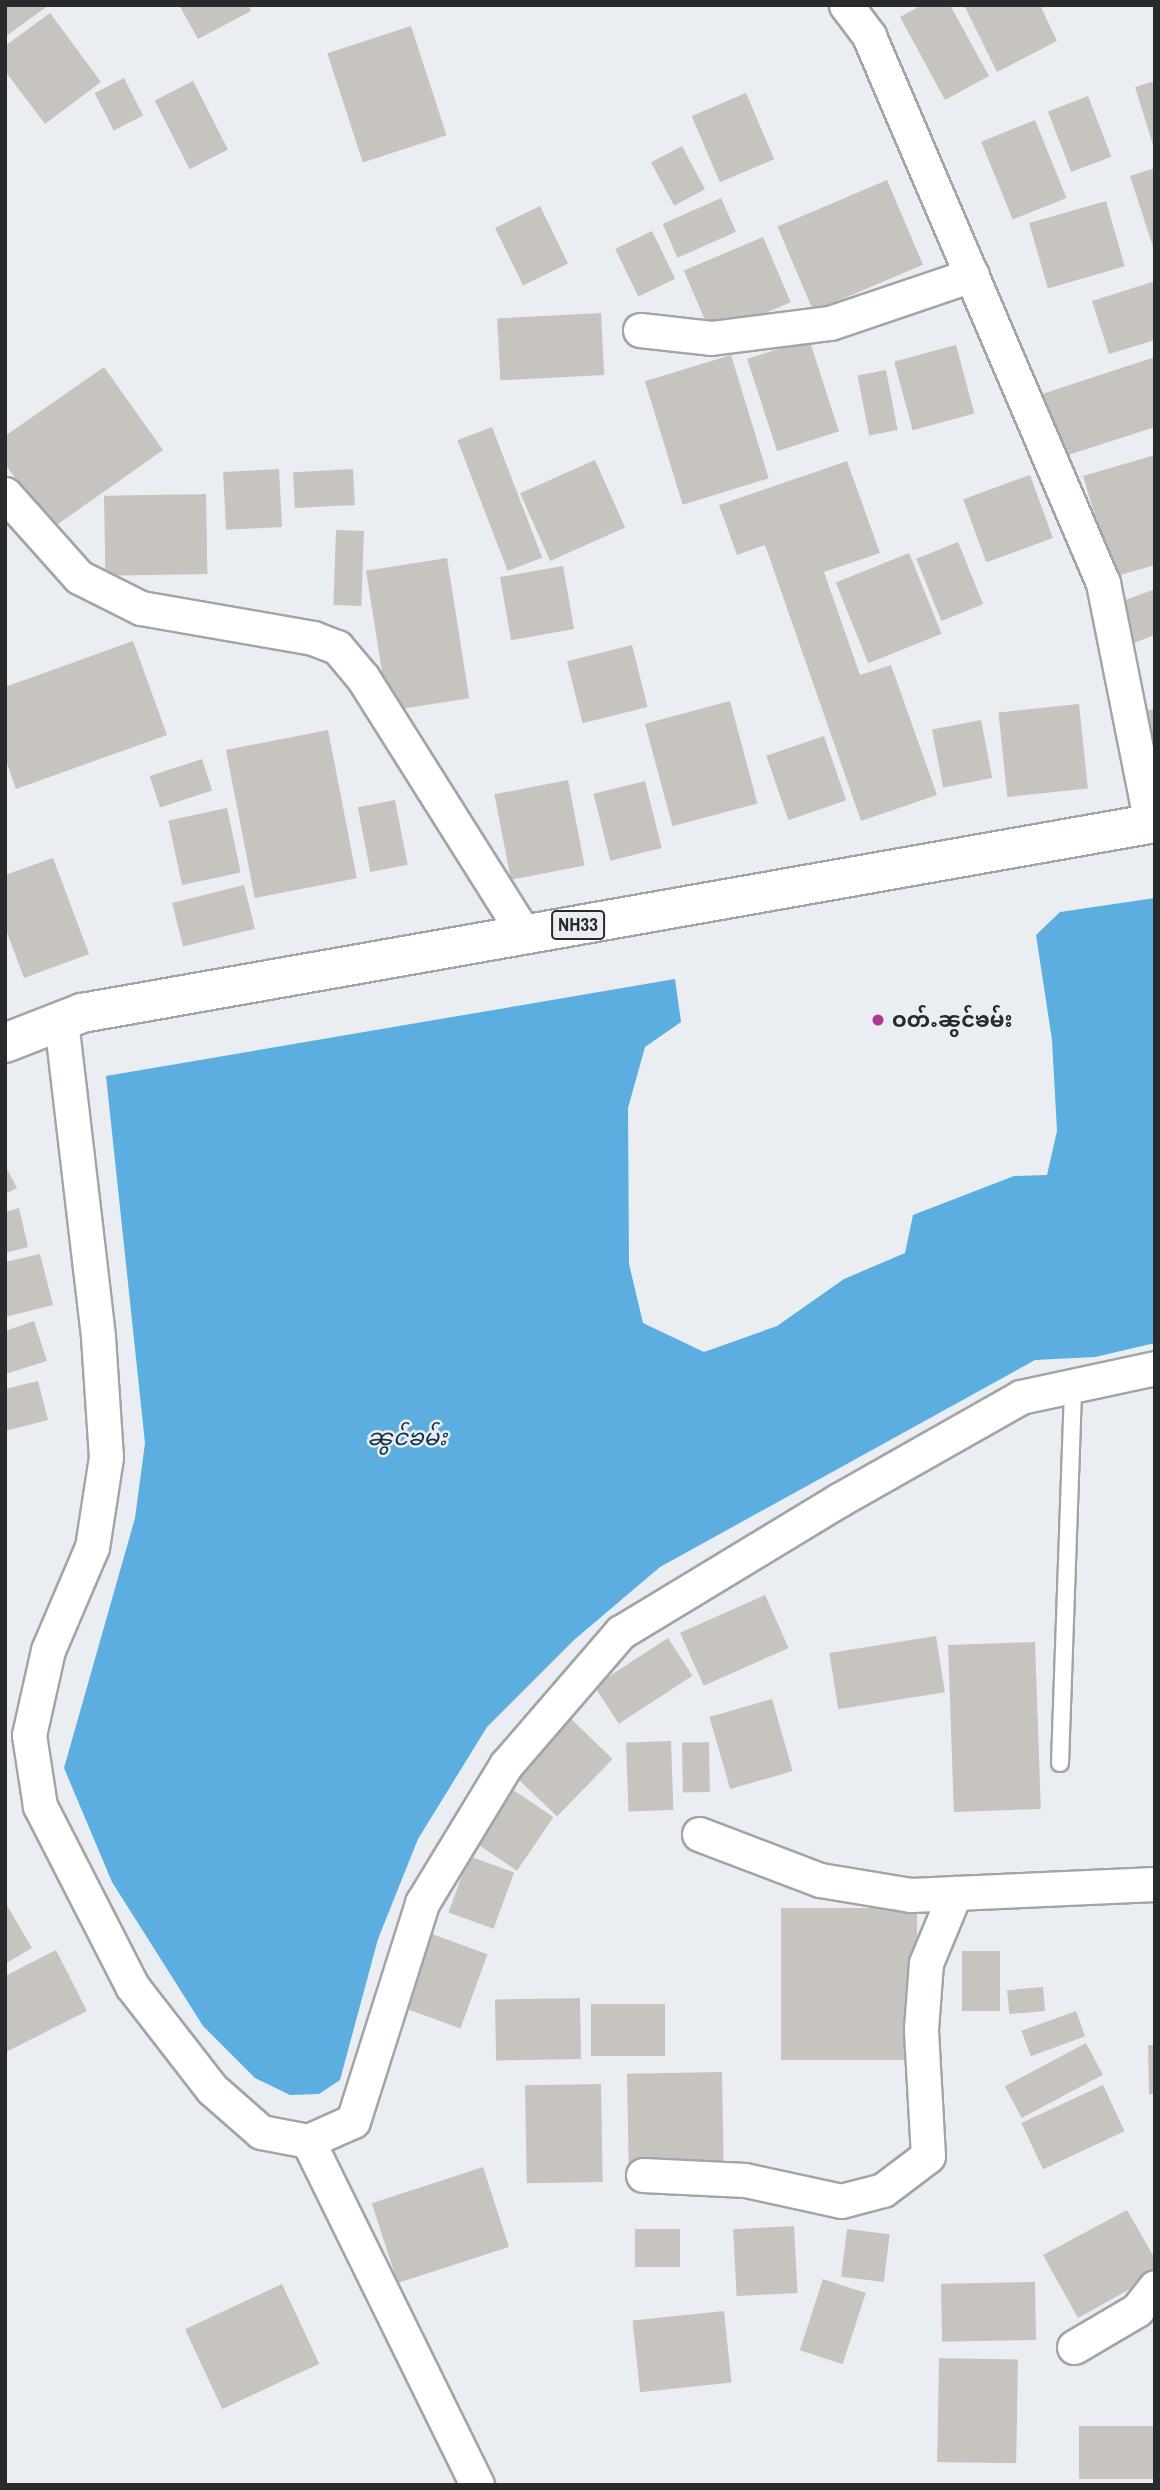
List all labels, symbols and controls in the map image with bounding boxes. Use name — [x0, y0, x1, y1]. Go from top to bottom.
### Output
road number: NH33 — [550, 909, 606, 940]
place label: ဝတ်ႉၼွင်ၶမ်း — [892, 1007, 1012, 1033]
marker: ဝတ်ႉၼွင်ၶမ်း — [870, 1012, 886, 1028]
water label: ၼွင်ၶမ်း — [367, 1423, 447, 1451]

